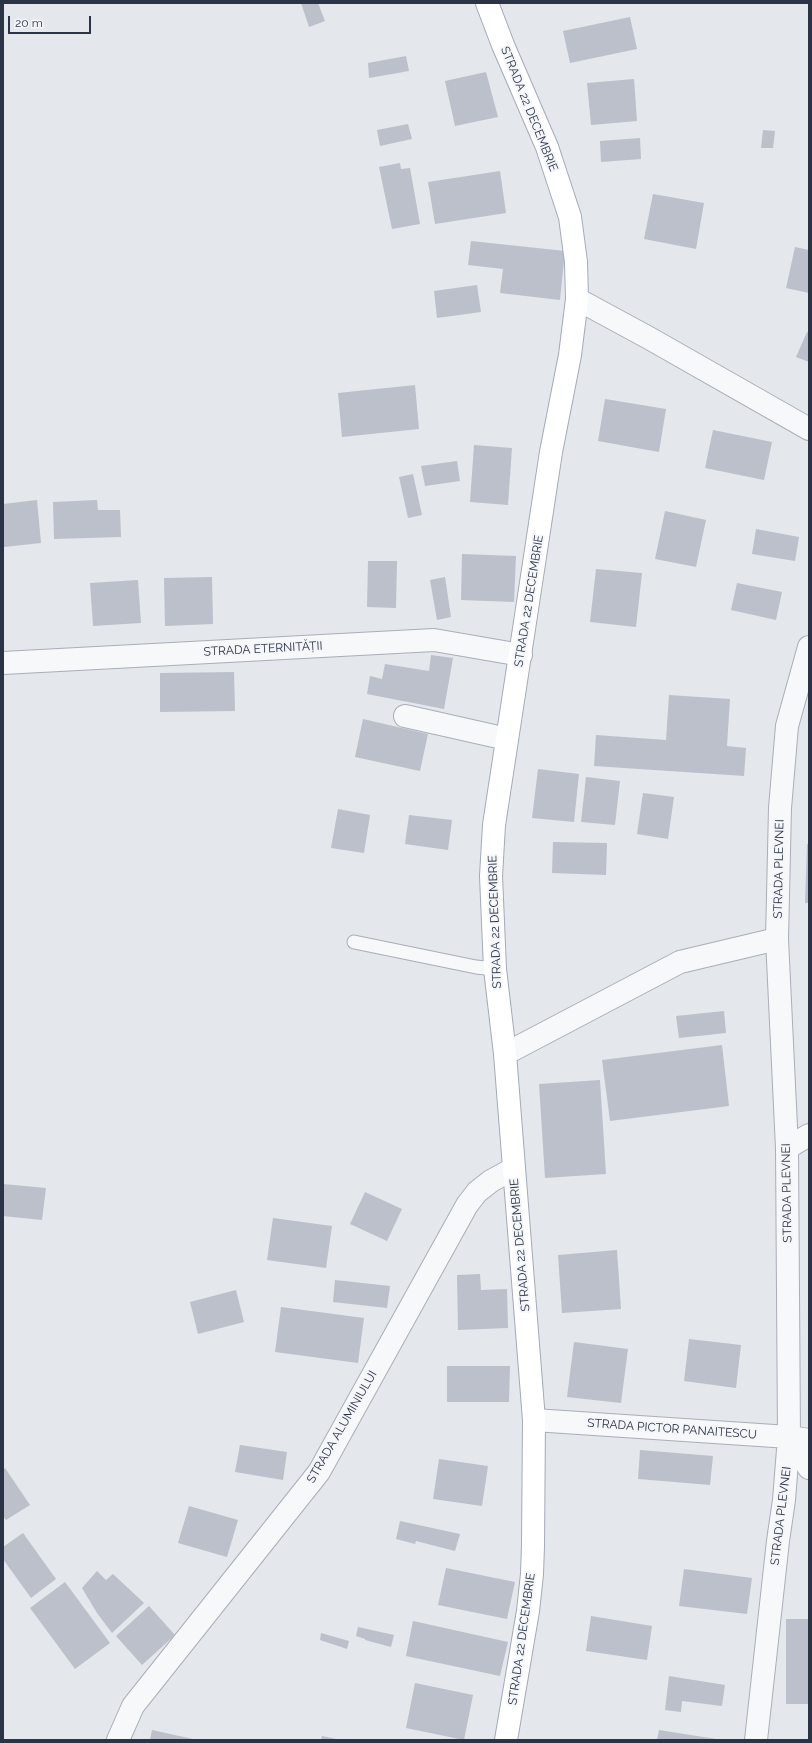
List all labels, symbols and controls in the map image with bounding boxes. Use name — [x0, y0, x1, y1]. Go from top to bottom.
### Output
scale bar — [10, 8, 93, 34]
text: 20 m — [15, 16, 43, 30]
street label: STRADA 22 DECEMBRIE — [497, 44, 561, 174]
street label: STRADA 22 DECEMBRIE — [511, 534, 547, 668]
street label: STRADA ETERNITĂȚII — [203, 639, 323, 659]
street label: STRADA PLEVNEI — [771, 819, 787, 919]
street label: STRADA 22 DECEMBRIE — [485, 855, 505, 989]
street label: STRADA PLEVNEI — [779, 1143, 795, 1243]
street label: STRADA 22 DECEMBRIE — [507, 1178, 533, 1312]
street label: STRADA ALUMINIULUI — [304, 1368, 380, 1486]
street label: STRADA PICTOR PANAITESCU — [587, 1416, 757, 1442]
street label: STRADA PLEVNEI — [768, 1466, 794, 1566]
street label: STRADA 22 DECEMBRIE — [506, 1572, 538, 1706]

